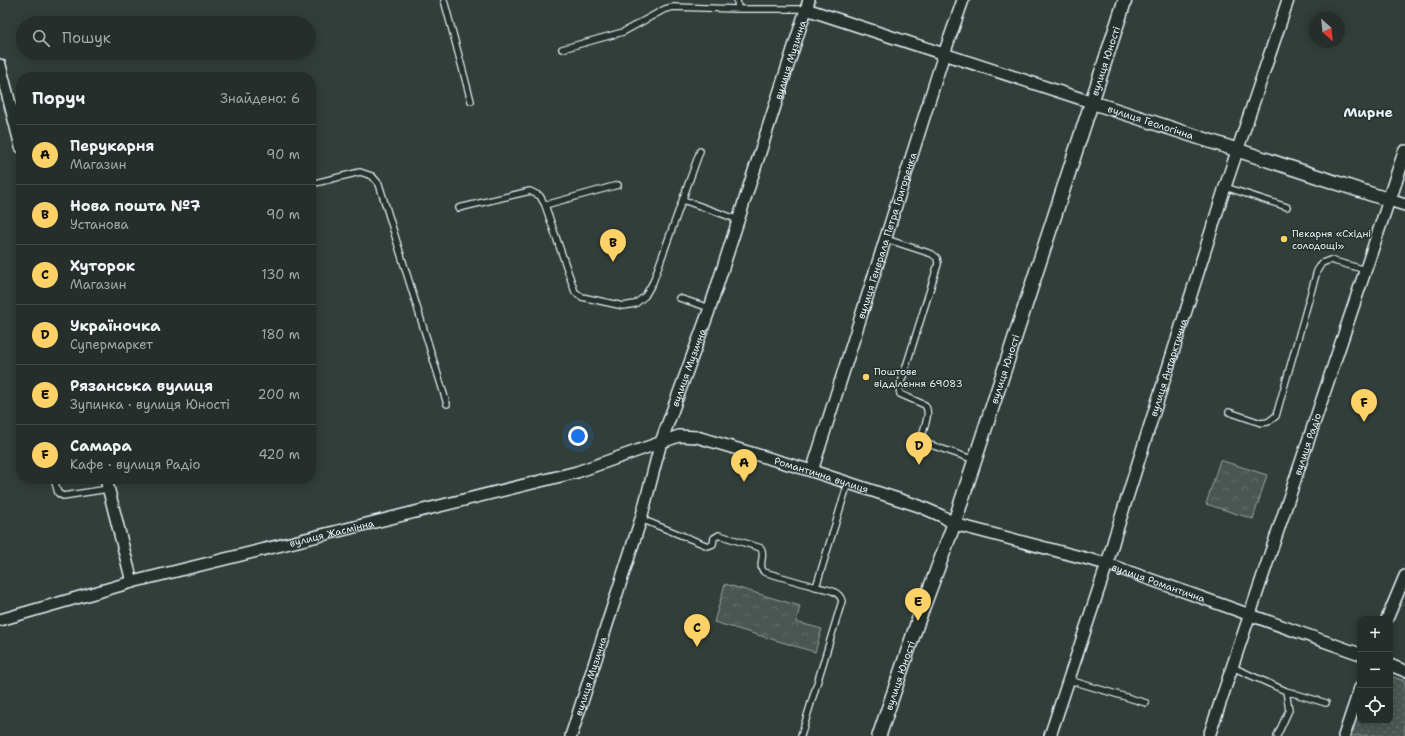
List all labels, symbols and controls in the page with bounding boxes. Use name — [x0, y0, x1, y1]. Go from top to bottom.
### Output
north arrow — [1309, 12, 1345, 48]
search box — [16, 16, 316, 60]
street label: вулиця Музична — [771, 18, 809, 101]
street label: вулиця Юності — [1088, 24, 1123, 97]
icon: search — [30, 27, 52, 49]
text: Пошук — [62, 28, 111, 48]
text: Поруч — [32, 87, 85, 109]
text: Знайдено: 6 — [220, 90, 300, 107]
street label: вулиця Геологічна — [1106, 102, 1196, 142]
district label: Мирне — [1343, 103, 1393, 121]
text: Перукарня — [70, 136, 154, 156]
text: A — [40, 146, 50, 163]
text: 90 m — [266, 146, 300, 163]
street label: вулиця Генерала Петра Григоренка — [854, 150, 919, 320]
text: Магазин — [70, 156, 126, 173]
text: Нова пошта №7 — [70, 196, 200, 216]
text: B — [41, 206, 49, 223]
text: 90 m — [266, 206, 300, 223]
text: Установа — [70, 216, 129, 233]
place label: Пекарня «Східні солодощі» — [1292, 227, 1371, 252]
pin: B — [600, 229, 626, 262]
marker: Пекарня «Східні солодощі» — [1279, 234, 1289, 244]
text: Хуторок — [70, 256, 135, 276]
text: C — [41, 266, 49, 283]
text: 130 m — [262, 266, 300, 283]
text: Магазин — [70, 276, 126, 293]
text: Україночка — [70, 316, 161, 336]
street label: вулиця Антарктична — [1147, 316, 1190, 418]
text: D — [40, 326, 50, 343]
text: 180 m — [261, 326, 300, 343]
street label: вулиця Музична — [668, 326, 709, 408]
street label: вулиця Юності — [987, 332, 1022, 405]
text: Супермаркет — [70, 336, 153, 353]
place label: Поштове відділення 69083 — [874, 365, 963, 390]
marker: Поштове відділення 69083 — [861, 372, 871, 382]
text: Рязанська вулиця — [70, 376, 213, 396]
text: E — [41, 386, 49, 403]
text: 200 m — [258, 386, 300, 403]
pin: F — [1351, 389, 1377, 422]
text: Зупинка · вулиця Юності — [70, 396, 230, 413]
street label: вулиця Радіо — [1291, 411, 1324, 477]
your location — [568, 426, 588, 446]
pin: D — [906, 432, 932, 465]
text: Самара — [70, 436, 132, 456]
text: F — [41, 446, 49, 463]
text: 420 m — [258, 446, 300, 463]
pin: A — [731, 449, 757, 482]
street label: Романтична вулиця — [773, 454, 870, 496]
text: Кафе · вулиця Радіо — [70, 456, 200, 473]
street label: вулиця Жасмінна — [288, 516, 376, 549]
street label: вулиця Романтична — [1110, 560, 1208, 605]
pin: E — [905, 588, 931, 621]
pin: C — [684, 614, 710, 647]
map controls — [1357, 616, 1393, 724]
button: + — [1357, 616, 1393, 652]
street label: вулиця Музична — [572, 634, 609, 717]
street label: вулиця Юності — [882, 639, 917, 712]
button: − — [1357, 652, 1393, 688]
button: locate — [1357, 688, 1393, 724]

